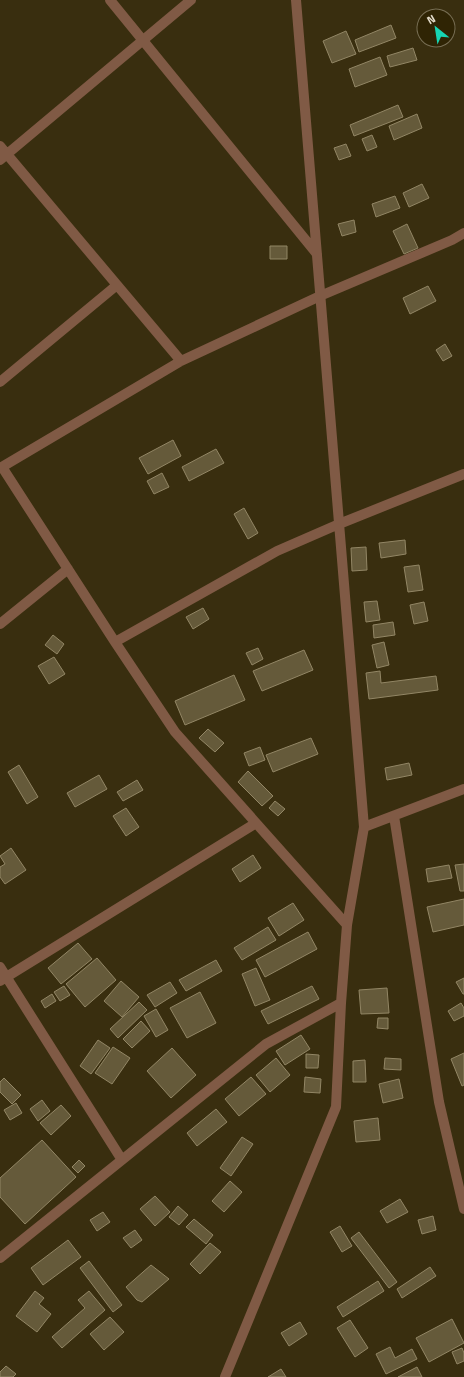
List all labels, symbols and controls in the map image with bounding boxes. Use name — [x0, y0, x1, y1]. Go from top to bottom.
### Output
north arrow — [416, 8, 456, 48]
text: N — [424, 11, 438, 28]

